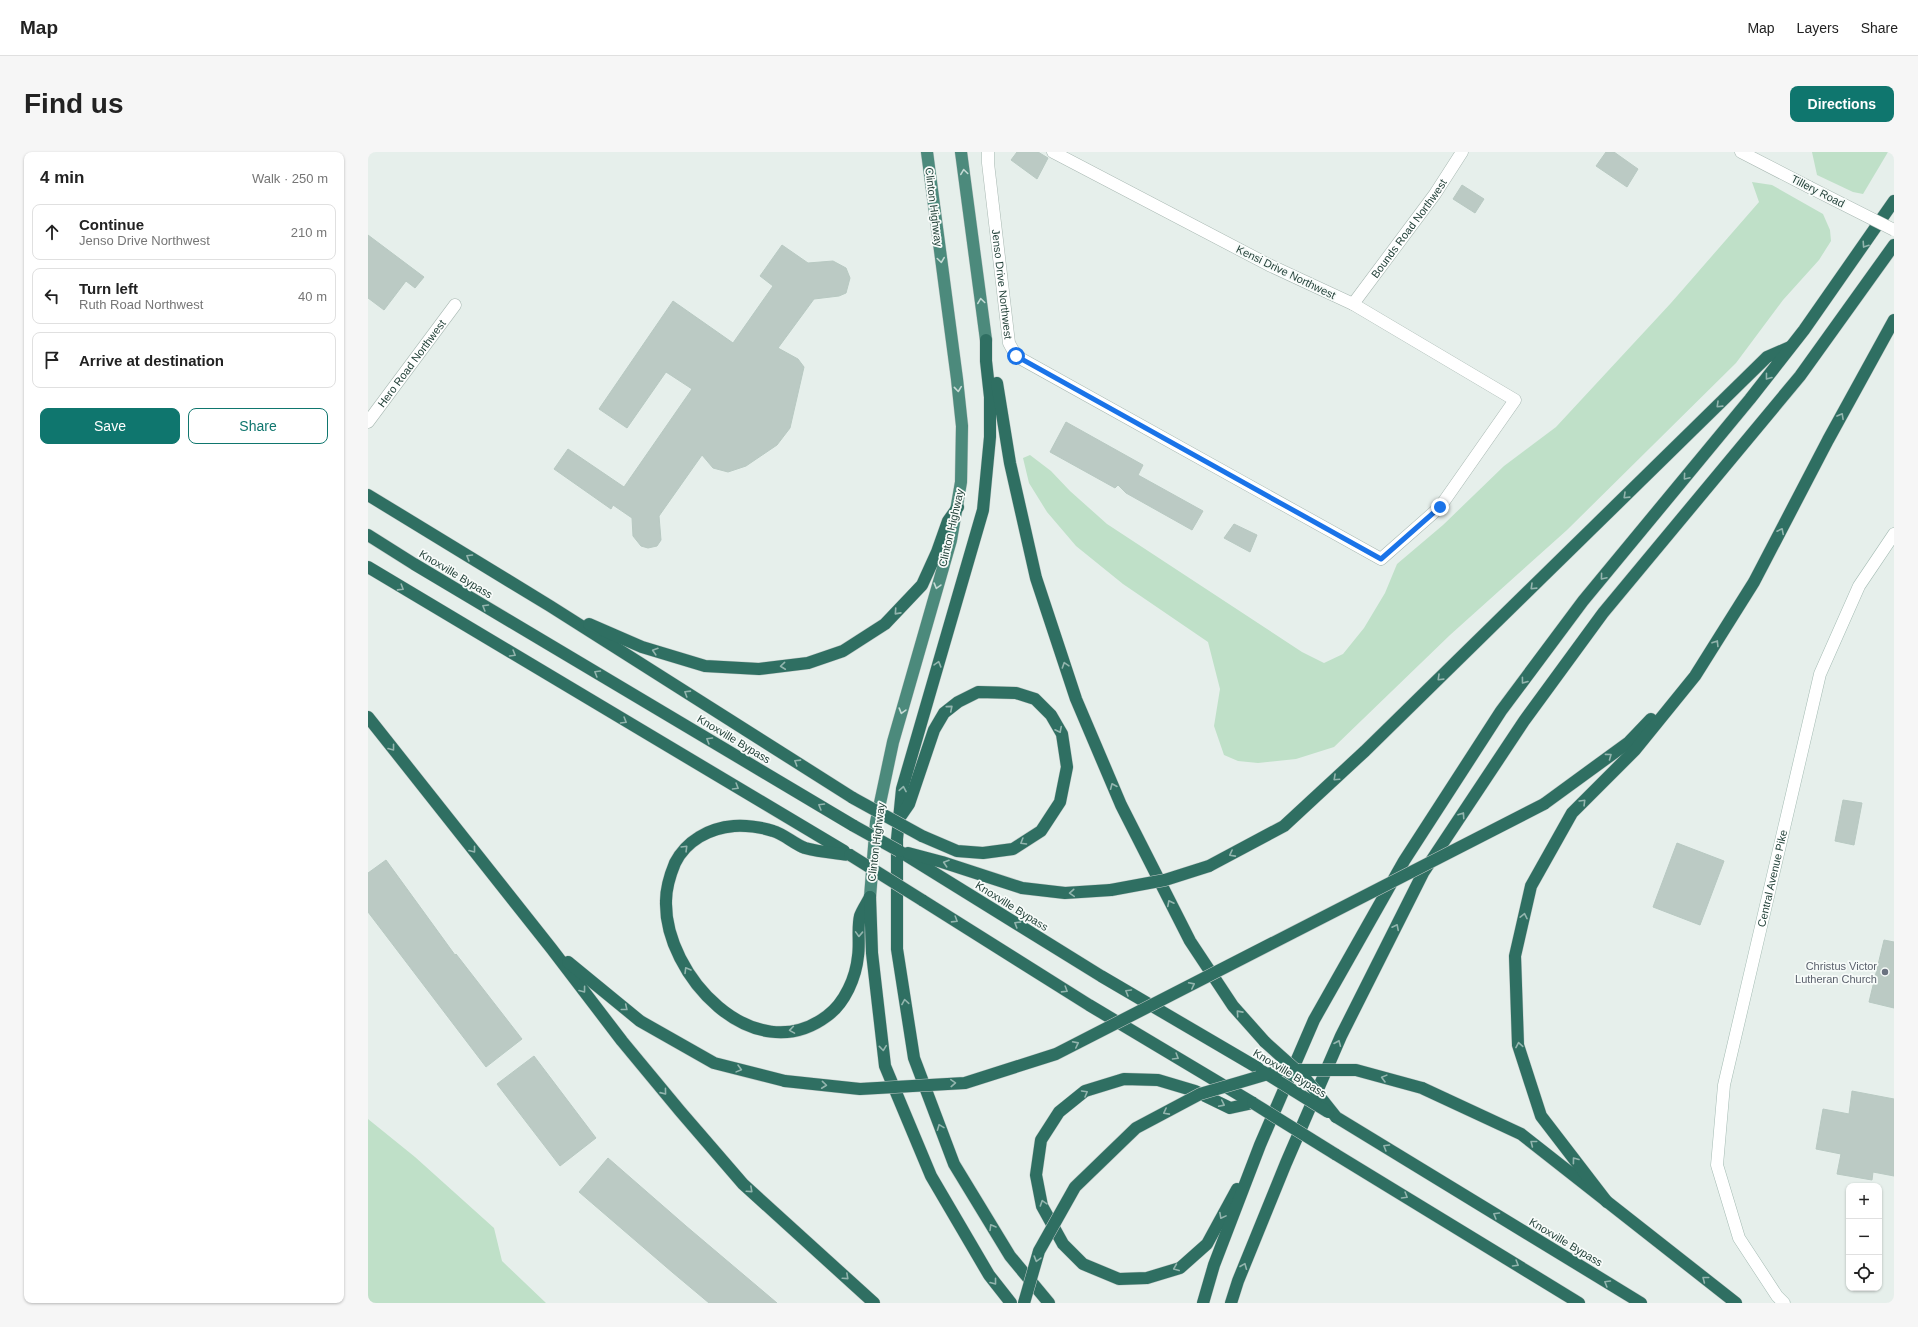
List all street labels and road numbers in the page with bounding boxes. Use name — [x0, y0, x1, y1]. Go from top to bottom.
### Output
street label: Clinton Highway — [923, 167, 945, 248]
street label: Tillery Road — [1789, 172, 1847, 210]
street label: Bounds Road Northwest — [1369, 177, 1449, 280]
street label: Jenso Drive Northwest — [990, 228, 1015, 340]
street label: Kensi Drive Northwest — [1234, 243, 1338, 301]
street label: Hero Road Northwest — [375, 317, 448, 409]
street label: Clinton Highway — [936, 487, 966, 568]
street label: Knoxville Bypass — [417, 547, 495, 601]
street label: Knoxville Bypass — [695, 712, 773, 766]
street label: Clinton Highway — [865, 801, 887, 882]
street label: Central Avenue Pike — [1755, 828, 1789, 928]
street label: Knoxville Bypass — [974, 879, 1051, 933]
street label: Knoxville Bypass — [1251, 1046, 1329, 1100]
street label: Knoxville Bypass — [1527, 1215, 1605, 1269]

